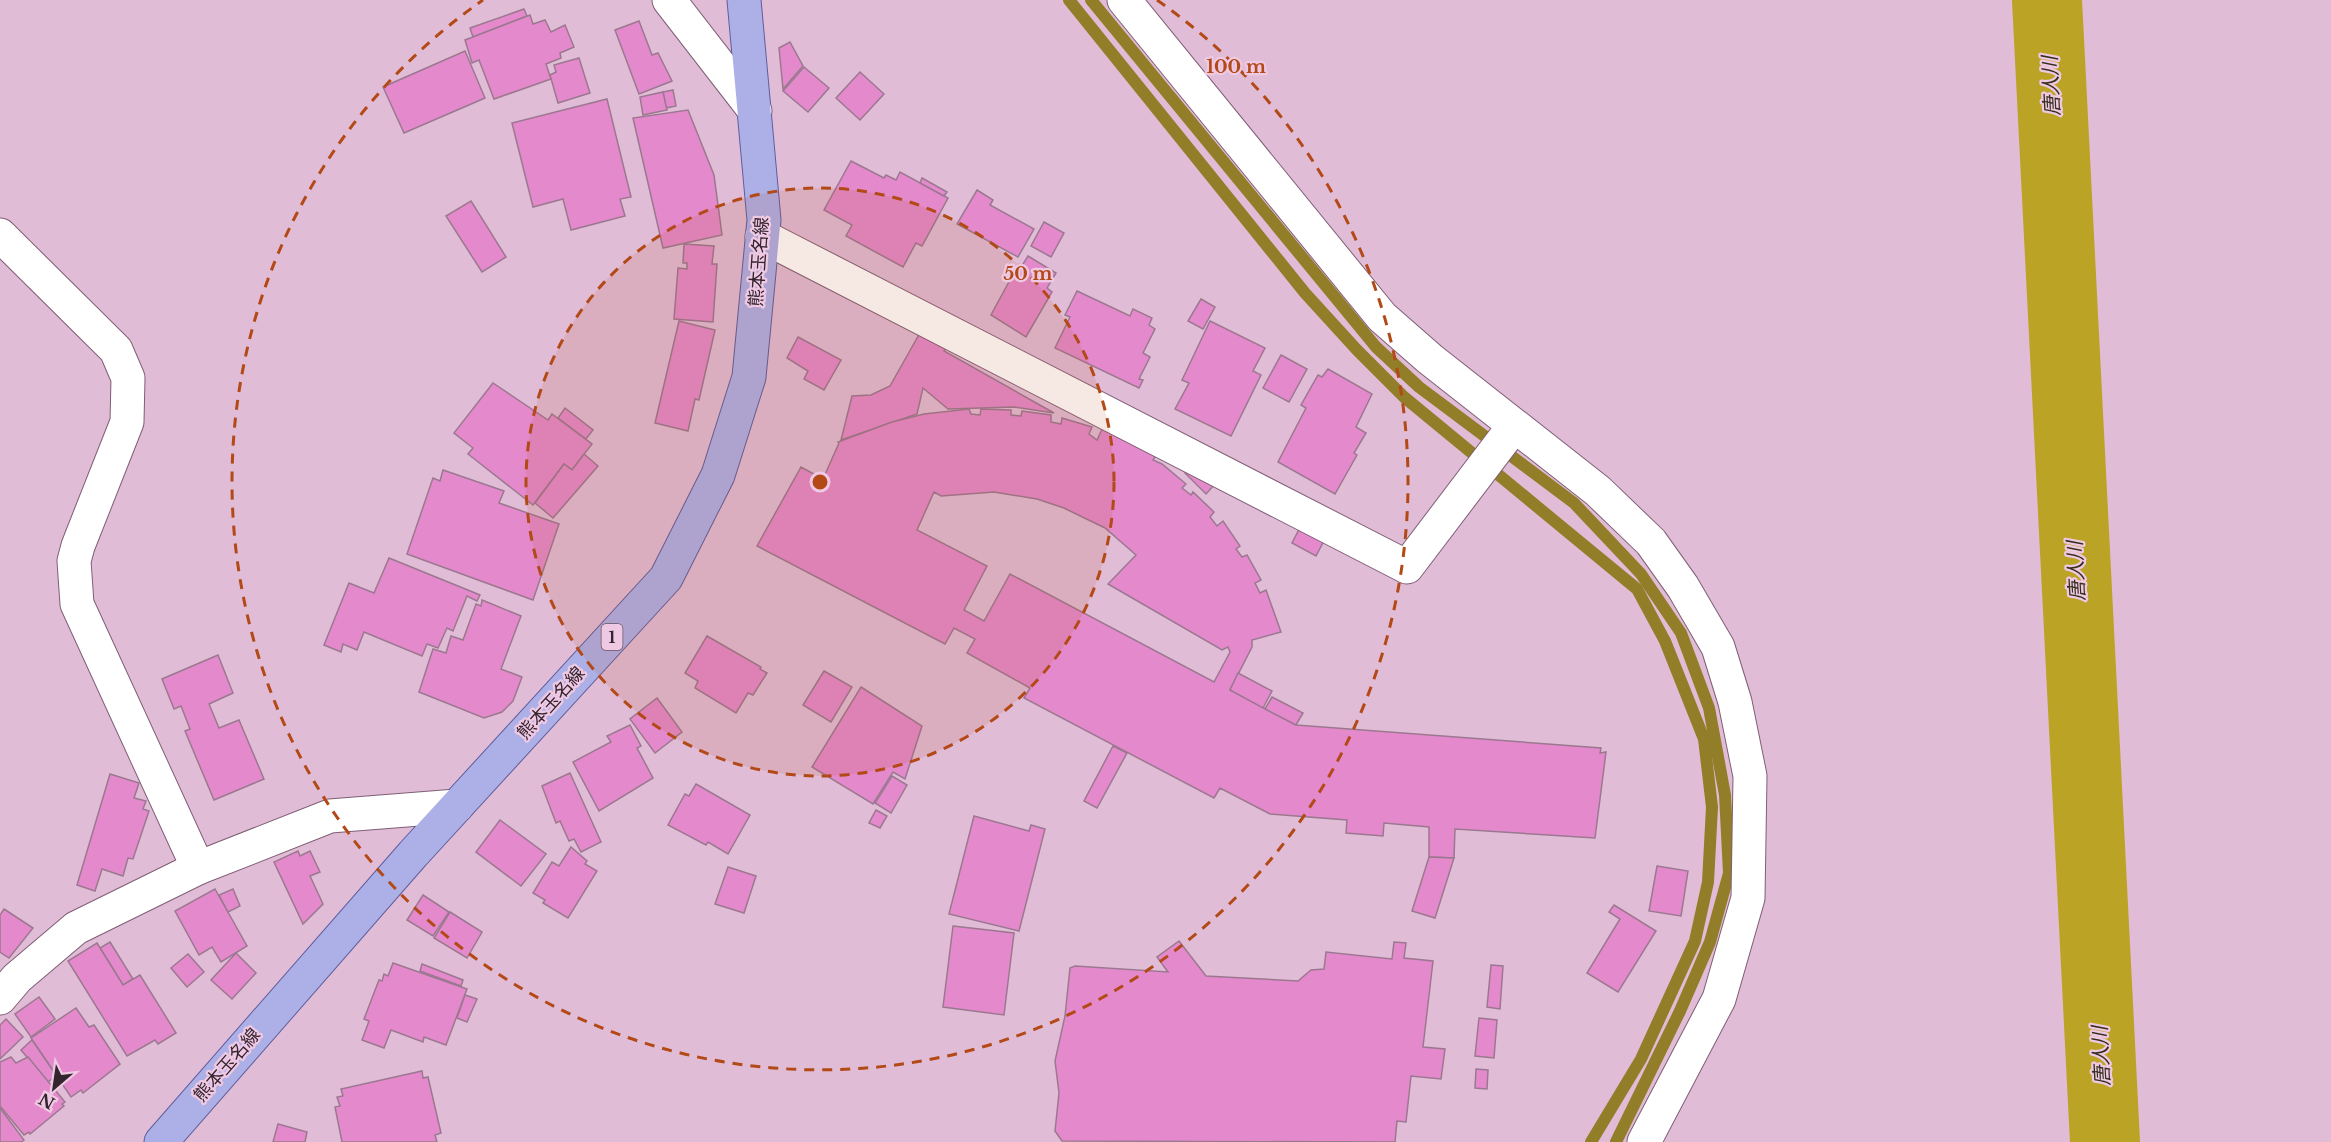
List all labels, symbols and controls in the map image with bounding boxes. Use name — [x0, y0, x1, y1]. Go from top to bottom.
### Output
water label: 唐人川 — [2037, 53, 2065, 117]
text: 100 m — [1206, 56, 1266, 78]
street label: 熊本玉名線 — [745, 216, 773, 308]
text: 50 m — [1004, 263, 1053, 285]
centre of rings — [810, 472, 830, 492]
water label: 唐人川 — [2062, 538, 2090, 602]
road number: 1 — [602, 624, 622, 650]
street label: 熊本玉名線 — [513, 662, 589, 744]
water label: 唐人川 — [2087, 1023, 2115, 1087]
street label: 熊本玉名線 — [189, 1024, 265, 1106]
north arrow — [24, 1058, 84, 1118]
text: N — [35, 1089, 58, 1114]

